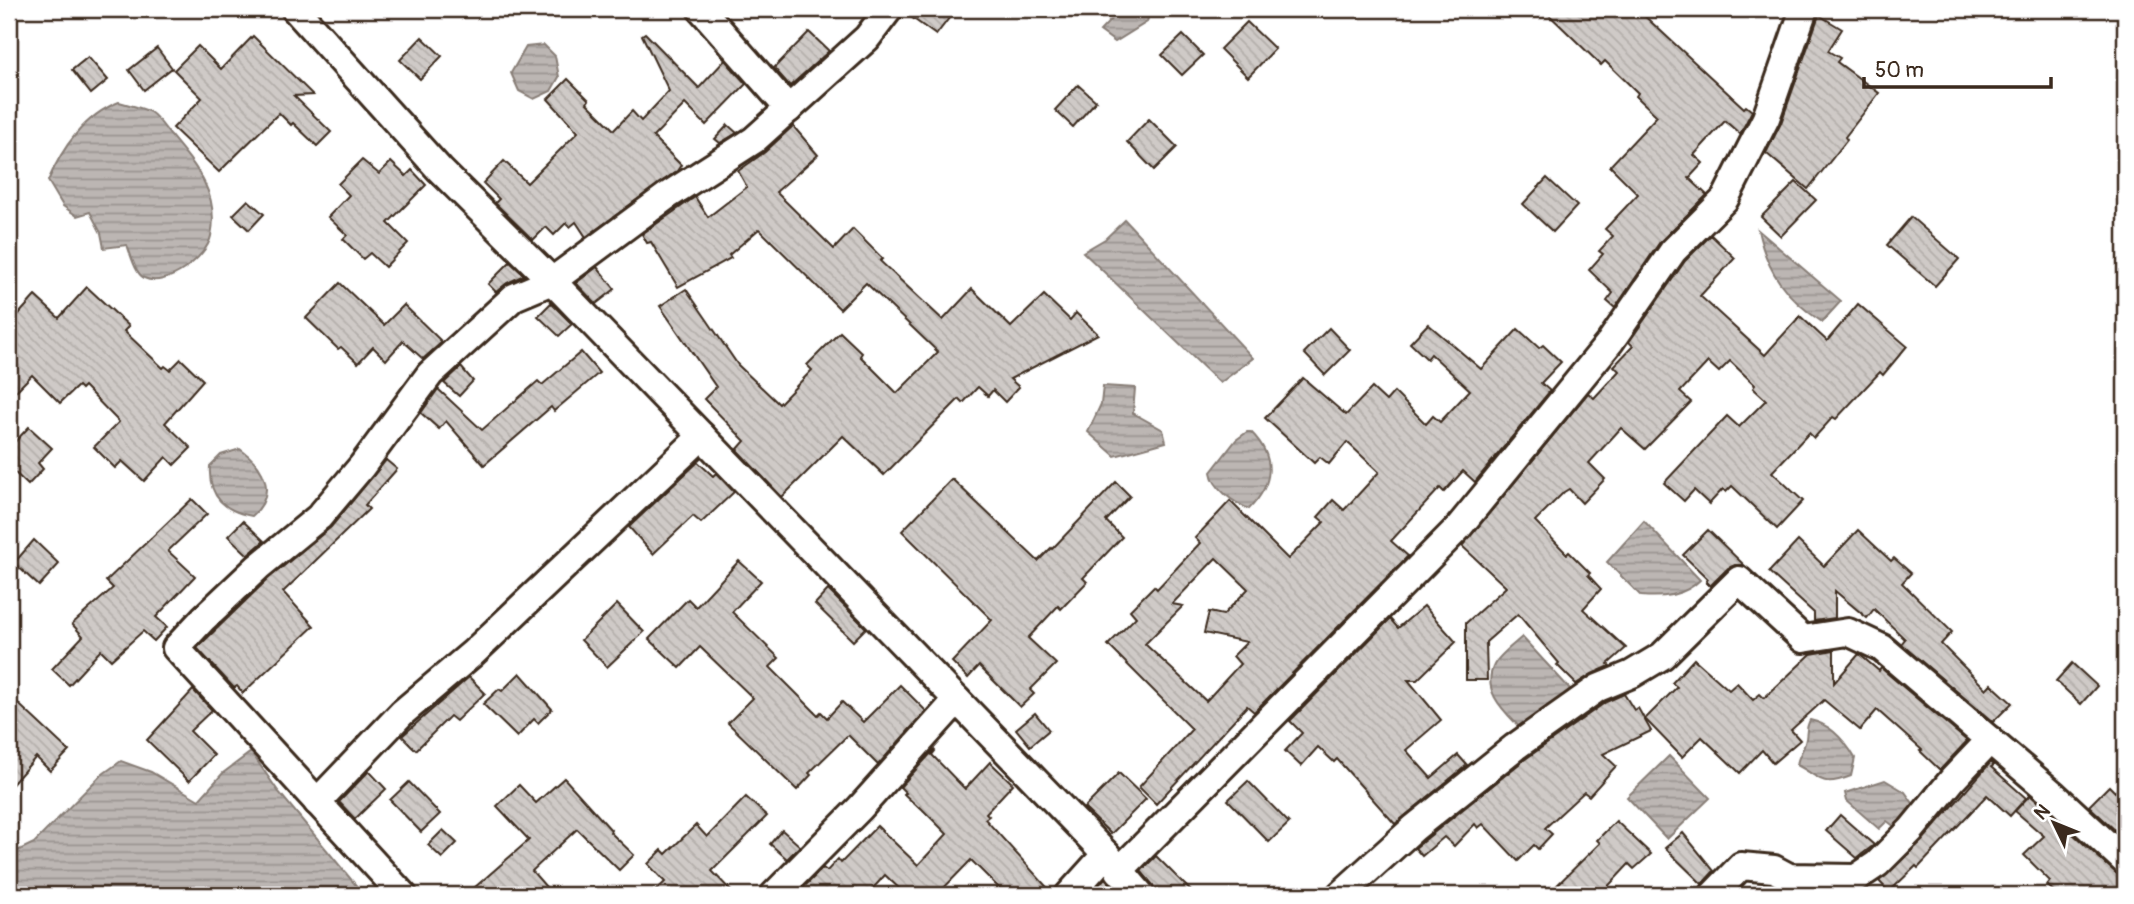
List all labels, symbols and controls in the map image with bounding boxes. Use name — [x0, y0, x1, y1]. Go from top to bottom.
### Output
scale bar — [1864, 46, 2052, 90]
text: 50 m — [1875, 57, 1924, 84]
north arrow — [2018, 788, 2088, 858]
text: N — [2029, 799, 2056, 825]

